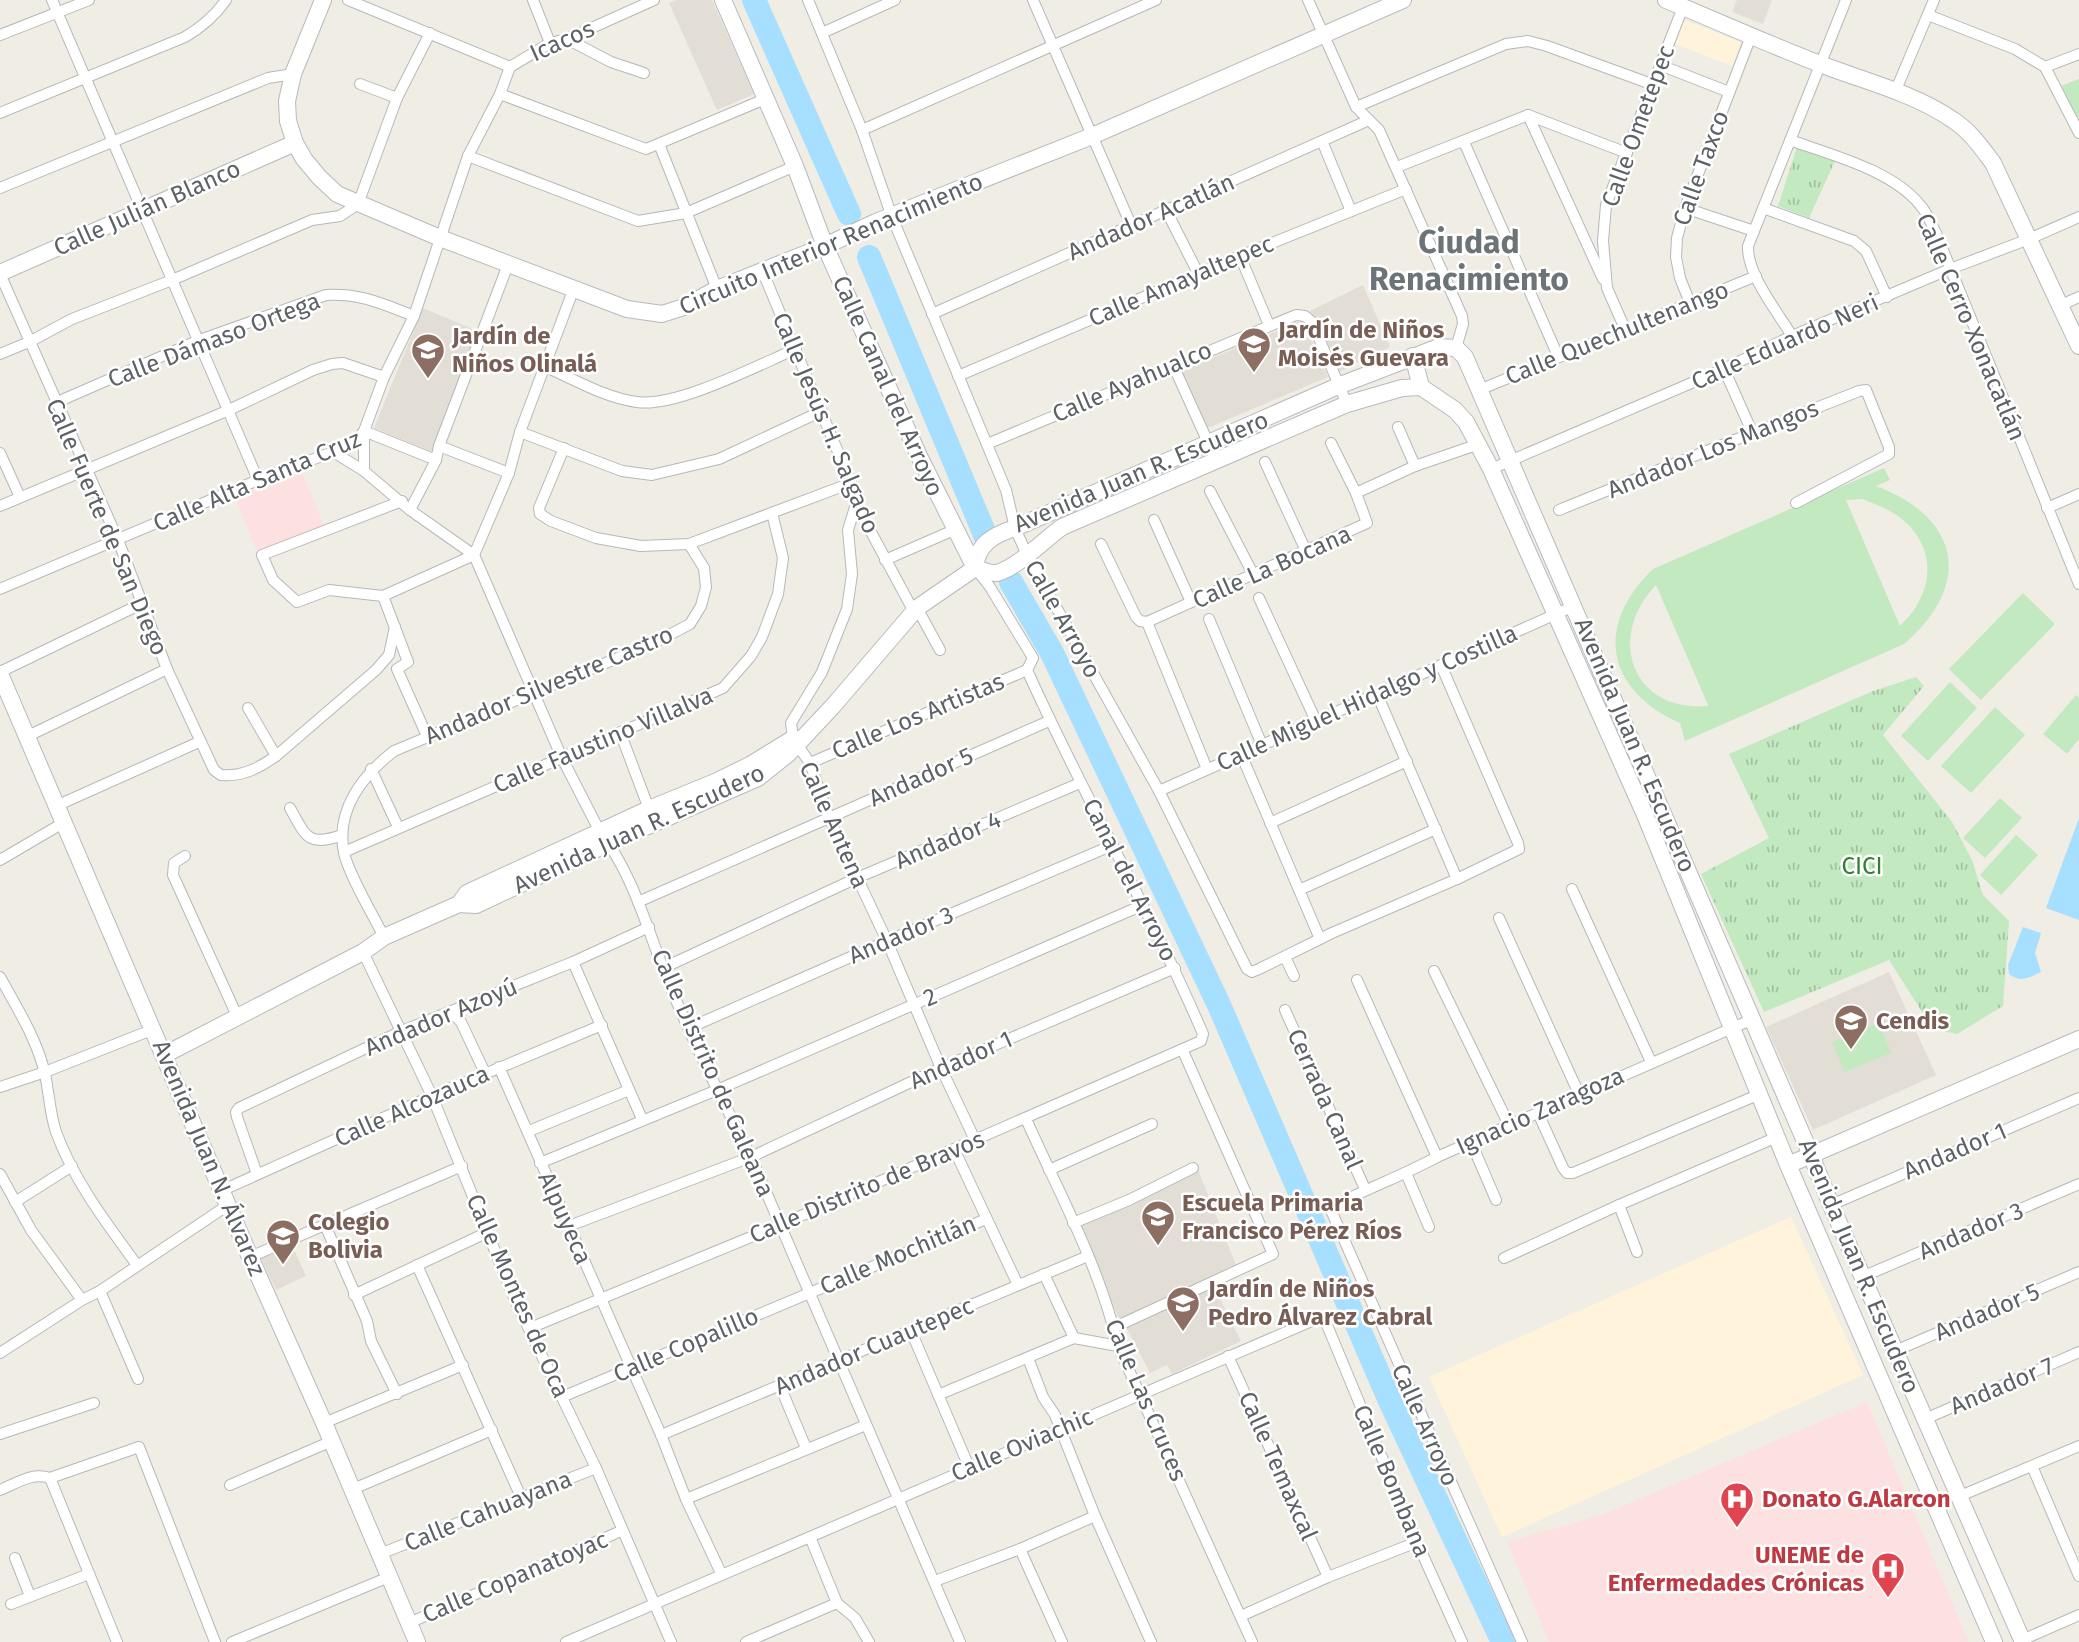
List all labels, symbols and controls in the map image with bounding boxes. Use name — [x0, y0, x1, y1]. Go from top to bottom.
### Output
street label: Icacos — [525, 14, 599, 68]
street label: Calle Ometepec — [1596, 41, 1680, 211]
street label: Calle Taxco — [1667, 107, 1735, 229]
street label: Calle Julián Blanco — [49, 154, 245, 262]
street label: Circuito Interior Renacimiento — [675, 167, 987, 321]
street label: Andador Acatlán — [1063, 168, 1239, 266]
street label: Calle Cerro Xonacatlán — [1910, 209, 2032, 445]
district label: Ciudad Renacimiento — [1369, 223, 1569, 298]
street label: Calle Amayaltepec — [1084, 229, 1278, 333]
street label: Calle Canal del Arroyo — [827, 272, 949, 500]
street label: Calle Quechultenango — [1501, 275, 1733, 391]
street label: Calle Dámaso Ortega — [104, 287, 324, 393]
street label: Calle Eduardo Neri — [1687, 288, 1883, 396]
street label: Calle Jesús H. Salgado — [767, 308, 885, 538]
place label: Jardín de Niños Moisés Guevara — [1277, 316, 1449, 372]
place label: Jardín de Niños Olinalá — [451, 322, 597, 378]
school or university icon: Jardín de Niños Moisés Guevara — [1235, 325, 1273, 374]
school or university icon: Jardín de Niños Olinalá — [409, 331, 447, 380]
street label: Calle Ayahualco — [1048, 336, 1216, 428]
street label: Calle Fuerte de San Diego — [40, 394, 174, 660]
street label: Andador Los Mangos — [1603, 394, 1823, 504]
street label: Avenida Juan R. Escudero — [1010, 406, 1272, 538]
street label: Calle Alta Santa Cruz — [149, 425, 365, 537]
street label: Calle La Bocana — [1188, 520, 1356, 614]
street label: Calle Arroyo — [1019, 555, 1107, 683]
street label: Avenida Juan R. Escudero — [1569, 614, 1701, 876]
street label: Calle Miguel Hidalgo y Costilla — [1212, 619, 1522, 777]
street label: Andador Silvestre Castro — [421, 620, 677, 750]
street label: Calle Los Artistas — [828, 667, 1008, 765]
street label: Calle Faustino Villalva — [489, 681, 717, 799]
street label: Andador 5 — [864, 742, 978, 812]
street label: Calle Antena — [794, 757, 874, 893]
street label: Avenida Juan R. Escudero — [509, 758, 769, 900]
street label: Canal del Arroyo — [1077, 794, 1183, 966]
street label: Andador 4 — [891, 805, 1005, 875]
park label: CICI — [1841, 852, 1883, 880]
street label: Andador 3 — [844, 900, 958, 970]
street label: Calle Distrito de Galeana — [646, 945, 780, 1201]
street label: Andador Azoyú — [361, 972, 521, 1062]
street label: 2 — [919, 982, 941, 1012]
school or university icon: Cendis — [1832, 1002, 1870, 1051]
place label: Cendis — [1876, 1007, 1950, 1035]
street label: Cerrada Canal — [1282, 1024, 1368, 1174]
street label: Andador 1 — [905, 1025, 1017, 1095]
street label: Avenida Juan N. Álvarez — [147, 1036, 272, 1280]
street label: Calle Alcozauca — [330, 1059, 494, 1153]
street label: Ignacio Zaragoza — [1452, 1061, 1628, 1161]
street label: Andador 1 — [1899, 1117, 2011, 1185]
street label: Calle Distrito de Bravos — [745, 1125, 989, 1249]
street label: Avenida Juan R. Escudero — [1793, 1135, 1925, 1397]
street label: Alpuyeca — [532, 1167, 598, 1269]
place label: Escuela Primaria Francisco Pérez Ríos — [1182, 1189, 1402, 1245]
street label: Calle Montes de Oca — [461, 1190, 575, 1402]
street label: Andador 3 — [1914, 1196, 2028, 1266]
school or university icon: Escuela Primaria Francisco Pérez Ríos — [1139, 1198, 1177, 1247]
place label: Colegio Bolivia — [308, 1208, 390, 1264]
street label: Calle Mochitlán — [816, 1210, 980, 1300]
school or university icon: Colegio Bolivia — [264, 1217, 302, 1266]
place label: Jardín de Niños Pedro Álvarez Cabral — [1207, 1275, 1433, 1331]
street label: Andador 5 — [1930, 1277, 2044, 1347]
school or university icon: Jardín de Niños Pedro Álvarez Cabral — [1164, 1284, 1202, 1333]
street label: Andador Cuautepec — [770, 1291, 978, 1401]
street label: Calle Copalillo — [609, 1302, 763, 1388]
street label: Calle Las Cruces — [1099, 1315, 1193, 1485]
street label: Andador 7 — [1946, 1352, 2058, 1420]
street label: Calle Arroyo — [1386, 1360, 1464, 1490]
street label: Calle Temaxcal — [1233, 1387, 1323, 1545]
street label: Calle Bombana — [1347, 1401, 1437, 1561]
street label: Calle Oviachic — [947, 1403, 1097, 1487]
street label: Calle Cahuayana — [400, 1465, 576, 1557]
hospital icon: Donato G.Alarcon — [1718, 1480, 1756, 1529]
place label: Donato G.Alarcon — [1762, 1485, 1951, 1513]
street label: Calle Copanatoyac — [418, 1525, 612, 1629]
place label: UNEME de Enfermedades Crónicas — [1608, 1541, 1864, 1597]
hospital icon: UNEME de Enfermedades Crónicas — [1869, 1550, 1907, 1599]

